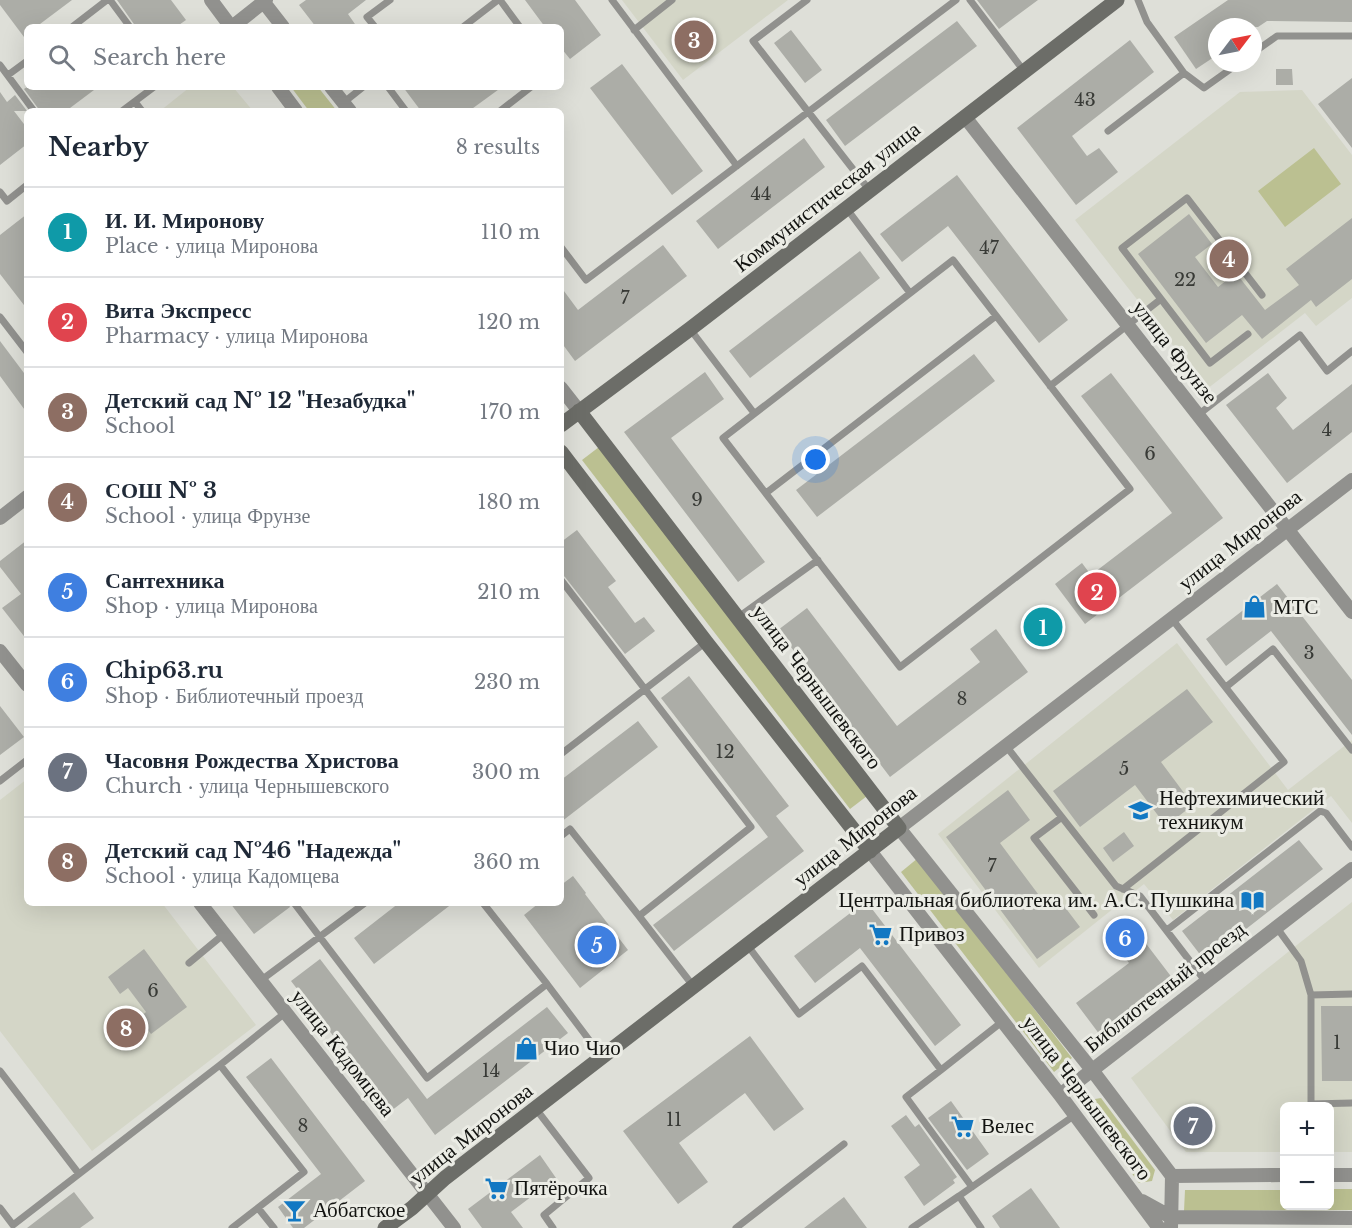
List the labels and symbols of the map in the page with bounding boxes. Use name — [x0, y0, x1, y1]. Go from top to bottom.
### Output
pin: 3 — [674, 18, 714, 63]
north arrow — [1208, 18, 1262, 72]
house number: 43 — [1074, 89, 1096, 111]
street label: Коммунистическая улица — [729, 116, 926, 278]
house number: 44 — [750, 183, 772, 205]
pin: 4 — [1210, 236, 1248, 282]
house number: 47 — [979, 237, 1000, 259]
house number: 22 — [1174, 269, 1196, 291]
house number: 7 — [620, 287, 630, 309]
street label: улица Фрунзе — [1127, 295, 1223, 409]
house number: 4 — [1322, 419, 1332, 441]
house number: 6 — [1144, 443, 1156, 465]
your location — [801, 445, 830, 474]
street label: улица Миронова — [1173, 483, 1307, 596]
house number: 9 — [691, 489, 703, 511]
pin: 2 — [1078, 570, 1116, 614]
shop icon: МТС — [1242, 594, 1268, 620]
place label: МТС — [1273, 594, 1319, 620]
street label: улица Чернышевского — [747, 600, 887, 774]
pin: 1 — [1024, 604, 1062, 650]
house number: 3 — [1303, 642, 1315, 664]
house number: 8 — [957, 688, 967, 710]
house number: 12 — [715, 741, 735, 763]
house number: 5 — [1119, 758, 1129, 780]
street label: улица Миронова — [788, 779, 922, 892]
place label: Нефтехимический техникум — [1159, 785, 1324, 835]
school or university icon: Нефтехимический техникум — [1128, 797, 1154, 823]
house number: 7 — [987, 855, 997, 877]
place label: Центральная библиотека им. А.С. Пушкина — [838, 887, 1235, 913]
library icon: Центральная библиотека им. А.С. Пушкина — [1239, 887, 1265, 913]
street label: Библиотечный проезд — [1079, 916, 1251, 1058]
pin: 6 — [1106, 916, 1144, 960]
supermarket icon: Привоз — [868, 921, 894, 947]
place label: Привоз — [899, 921, 964, 947]
pin: 5 — [578, 922, 616, 968]
house number: 6 — [147, 980, 159, 1002]
street label: улица Кадомцева — [285, 984, 401, 1122]
pin: 8 — [106, 1006, 146, 1050]
street label: улица Чернышевского — [1017, 1011, 1157, 1185]
house number: 1 — [1333, 1032, 1341, 1054]
shop icon: Чио Чио — [513, 1035, 539, 1061]
place label: Чио Чио — [544, 1035, 621, 1061]
house number: 14 — [482, 1060, 500, 1082]
street label: улица Миронова — [404, 1077, 538, 1190]
pin: 7 — [1174, 1104, 1212, 1148]
house number: 11 — [666, 1109, 682, 1131]
supermarket icon: Велес — [950, 1113, 976, 1139]
place label: Велес — [981, 1113, 1034, 1139]
house number: 8 — [298, 1115, 308, 1137]
supermarket icon: Пятёрочка — [483, 1175, 509, 1201]
place label: Пятёрочка — [514, 1175, 608, 1201]
bar icon: Аббатское — [282, 1197, 308, 1223]
place label: Аббатское — [313, 1197, 405, 1223]

